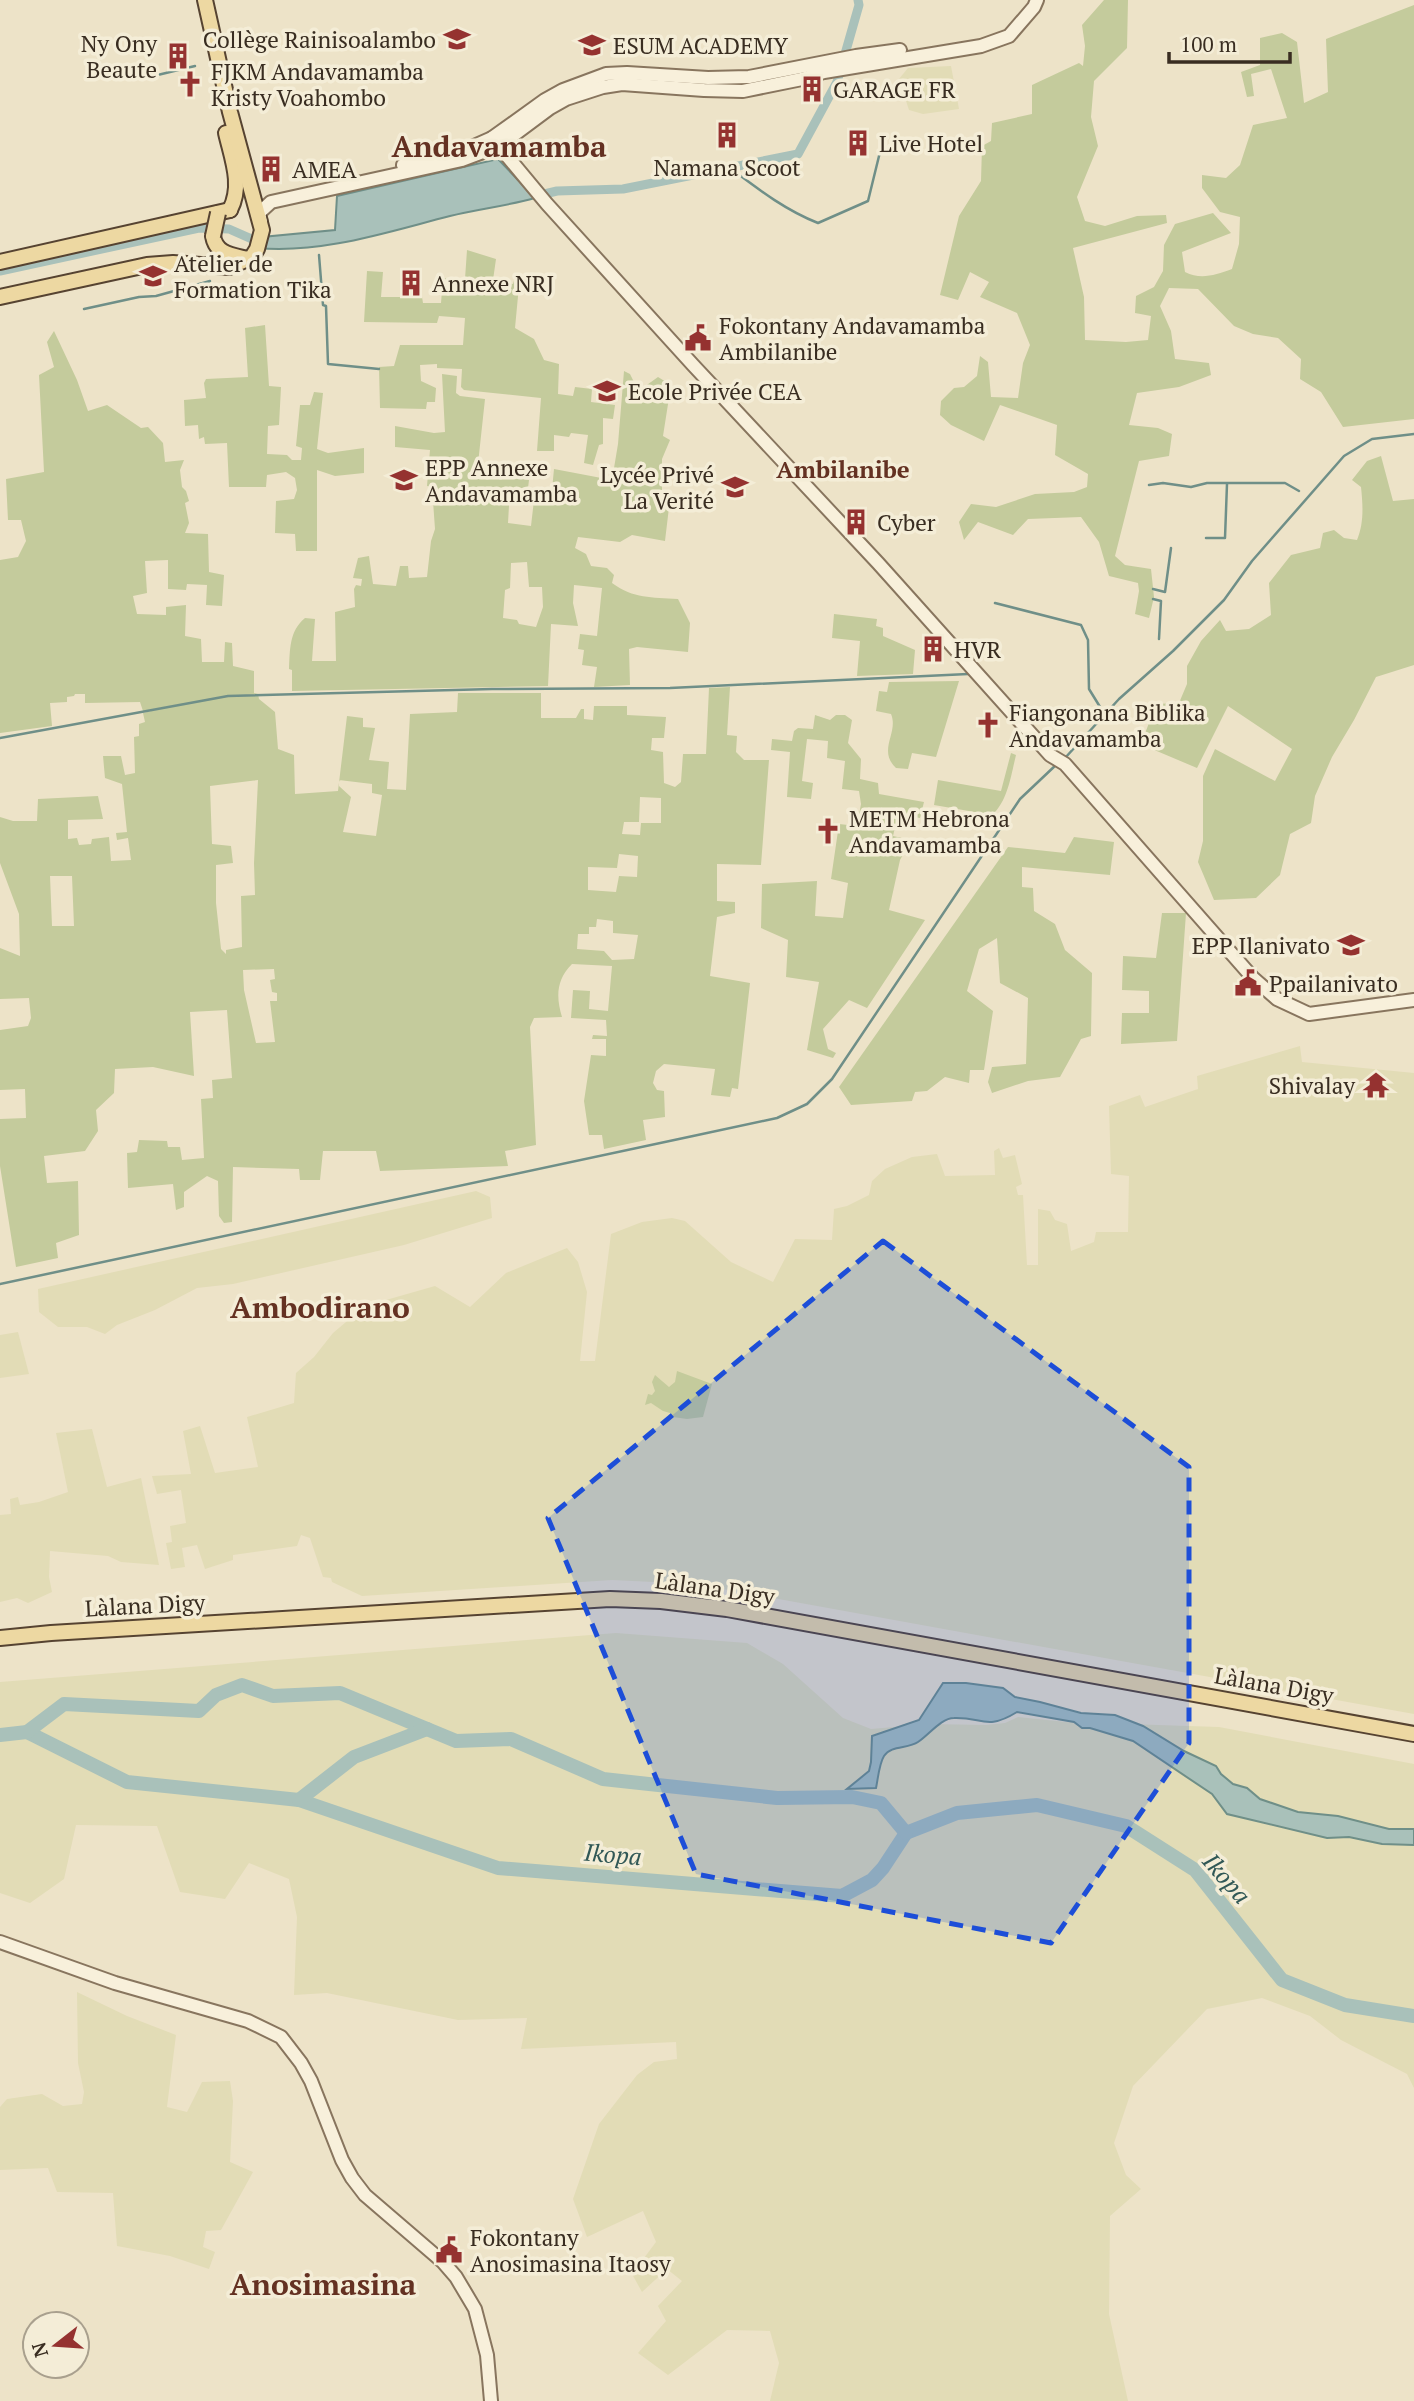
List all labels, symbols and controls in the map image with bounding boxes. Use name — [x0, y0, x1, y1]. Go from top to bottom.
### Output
scale bar — [1169, 21, 1290, 65]
place label: Collège Rainisoalambo — [203, 24, 436, 55]
school or university icon: Collège Rainisoalambo — [442, 24, 472, 54]
place label: Ny Ony Beaute — [81, 28, 157, 85]
school or university icon: ESUM ACADEMY — [577, 30, 607, 60]
place label: ESUM ACADEMY — [613, 30, 788, 61]
text: 100 m — [1180, 30, 1237, 58]
building icon: Ny Ony Beaute — [163, 41, 193, 71]
place label: FJKM Andavamamba Kristy Voahombo — [211, 56, 424, 113]
church icon: FJKM Andavamamba Kristy Voahombo — [175, 69, 205, 99]
building icon: GARAGE FR — [797, 74, 827, 104]
place label: GARAGE FR — [833, 74, 956, 105]
building icon: Namana Scoot — [712, 120, 742, 150]
district label: Andavamamba — [391, 126, 607, 166]
building icon: Live Hotel — [843, 128, 873, 158]
place label: Live Hotel — [879, 128, 983, 159]
place label: Namana Scoot — [653, 152, 801, 183]
building icon: AMEA — [256, 154, 286, 184]
place label: AMEA — [292, 154, 357, 185]
place label: Atelier de Formation Tika — [174, 248, 332, 305]
school or university icon: Atelier de Formation Tika — [138, 261, 168, 291]
building icon: Annexe NRJ — [396, 268, 426, 298]
place label: Annexe NRJ — [432, 268, 554, 299]
place label: Fokontany Andavamamba Ambilanibe — [719, 310, 986, 367]
public building icon: Fokontany Andavamamba Ambilanibe — [683, 323, 713, 353]
school or university icon: Ecole Privée CEA — [592, 376, 622, 406]
place label: Ecole Privée CEA — [628, 376, 802, 407]
place label: EPP Annexe Andavamamba — [425, 452, 578, 509]
district label: Ambilanibe — [776, 453, 910, 485]
place label: Lycée Privé La Verité — [600, 459, 714, 516]
school or university icon: EPP Annexe Andavamamba — [389, 465, 419, 495]
school or university icon: Lycée Privé La Verité — [720, 472, 750, 502]
building icon: Cyber — [841, 507, 871, 537]
place label: Cyber — [877, 507, 936, 538]
building icon: HVR — [918, 634, 948, 664]
place label: HVR — [954, 634, 1001, 665]
place label: Fiangonana Biblika Andavamamba — [1009, 697, 1206, 754]
church icon: Fiangonana Biblika Andavamamba — [973, 710, 1003, 740]
place label: METM Hebrona Andavamamba — [849, 803, 1010, 860]
church icon: METM Hebrona Andavamamba — [813, 816, 843, 846]
place label: EPP Ilanivato — [1192, 930, 1330, 961]
school or university icon: EPP Ilanivato — [1336, 930, 1366, 960]
public building icon: Ppailanivato — [1233, 968, 1263, 998]
place label: Ppailanivato — [1269, 968, 1398, 999]
place label: Shivalay — [1269, 1070, 1355, 1101]
temple icon: Shivalay — [1361, 1070, 1391, 1100]
district label: Ambodirano — [230, 1287, 410, 1327]
street label: Làlana Digy — [653, 1564, 777, 1612]
street label: Làlana Digy — [84, 1586, 206, 1624]
street label: Làlana Digy — [1212, 1659, 1336, 1711]
water label: Ikopa — [582, 1835, 643, 1872]
water label: Ikopa — [1195, 1845, 1258, 1910]
place label: Fokontany Anosimasina Itaosy — [470, 2222, 671, 2279]
public building icon: Fokontany Anosimasina Itaosy — [434, 2235, 464, 2265]
district label: Anosimasina — [230, 2264, 417, 2304]
north arrow — [21, 2310, 91, 2380]
text: N — [25, 2339, 53, 2361]

